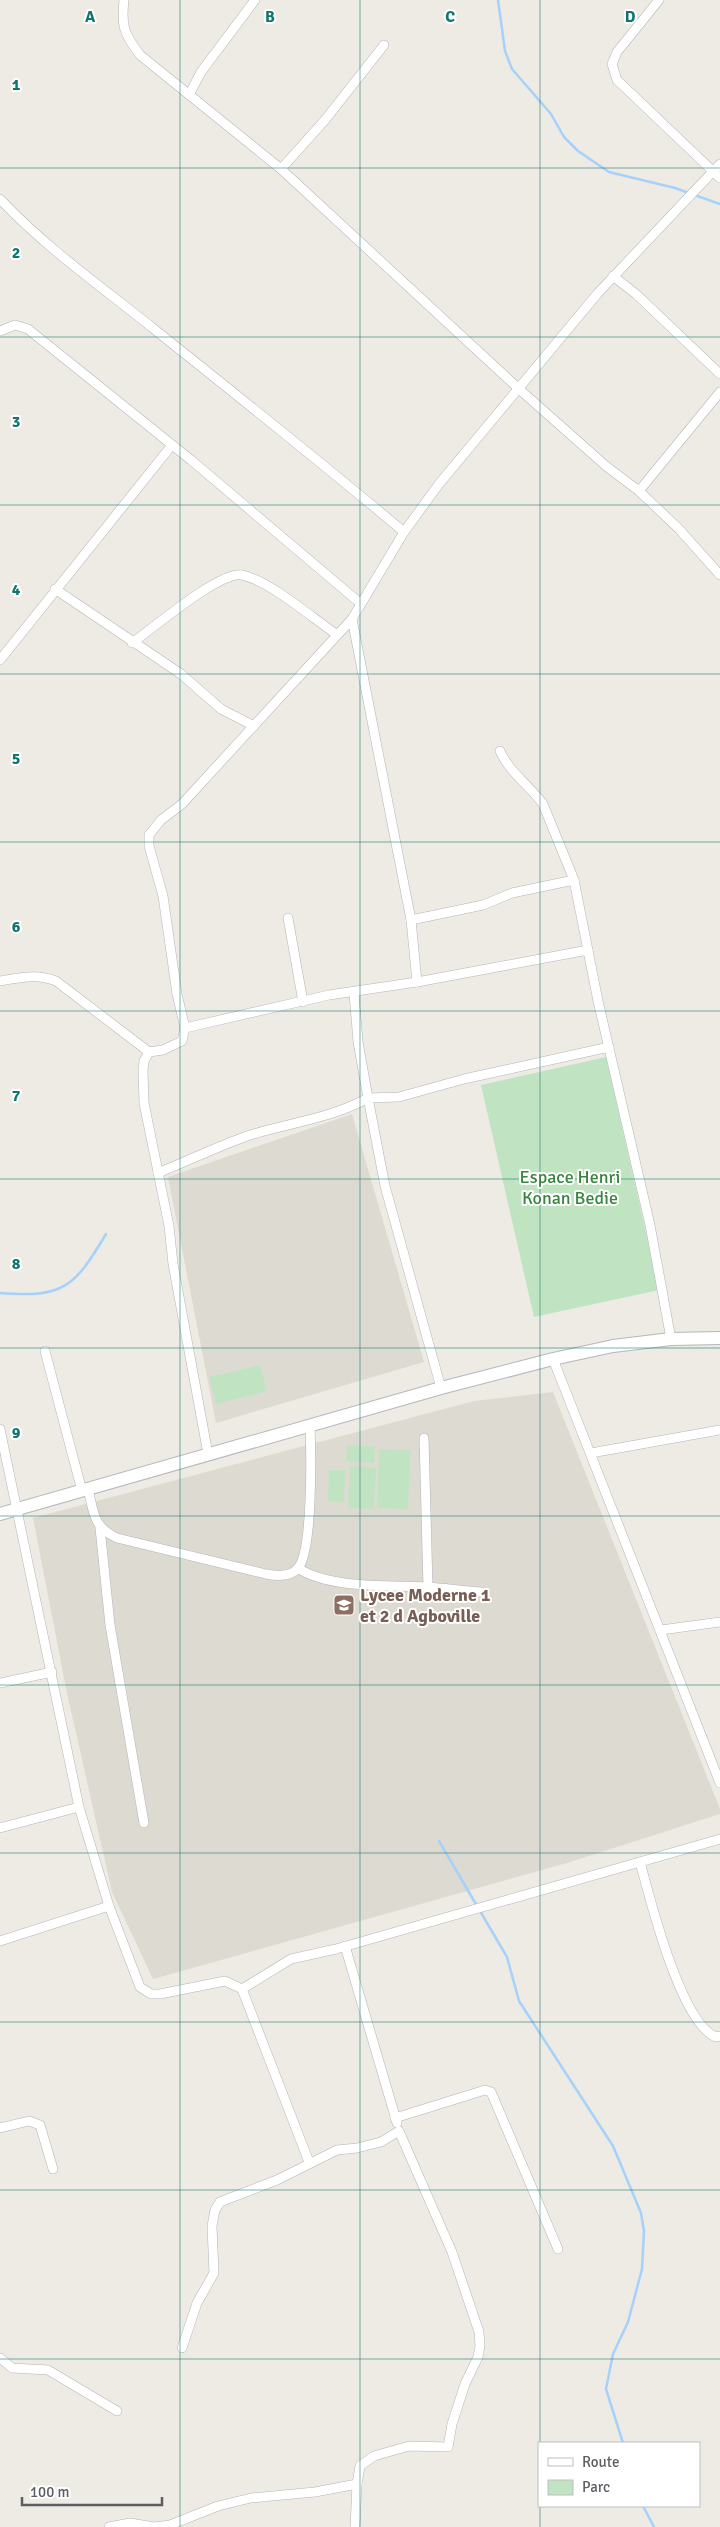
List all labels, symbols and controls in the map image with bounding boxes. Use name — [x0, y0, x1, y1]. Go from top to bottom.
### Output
text: A — [85, 7, 96, 27]
text: B — [265, 7, 275, 27]
text: C — [445, 7, 455, 27]
text: D — [625, 7, 636, 27]
text: 1 — [12, 75, 21, 95]
text: 2 — [12, 243, 20, 263]
text: 3 — [12, 412, 20, 432]
text: 4 — [12, 580, 21, 600]
text: 5 — [12, 749, 20, 769]
text: 6 — [12, 917, 21, 937]
text: 7 — [12, 1086, 21, 1106]
park label: Espace Henri Konan Bedie — [520, 1166, 620, 1209]
text: 8 — [12, 1254, 21, 1274]
text: 9 — [12, 1423, 21, 1443]
place label: Lycee Moderne 1 et 2 d Agboville — [360, 1584, 491, 1627]
school or university icon: Lycee Moderne 1 et 2 d Agboville — [332, 1593, 356, 1617]
legend — [538, 2442, 700, 2507]
text: Route — [582, 2453, 619, 2471]
scale bar — [22, 2474, 162, 2506]
text: Parc — [582, 2478, 610, 2496]
text: 100 m — [30, 2483, 70, 2501]

